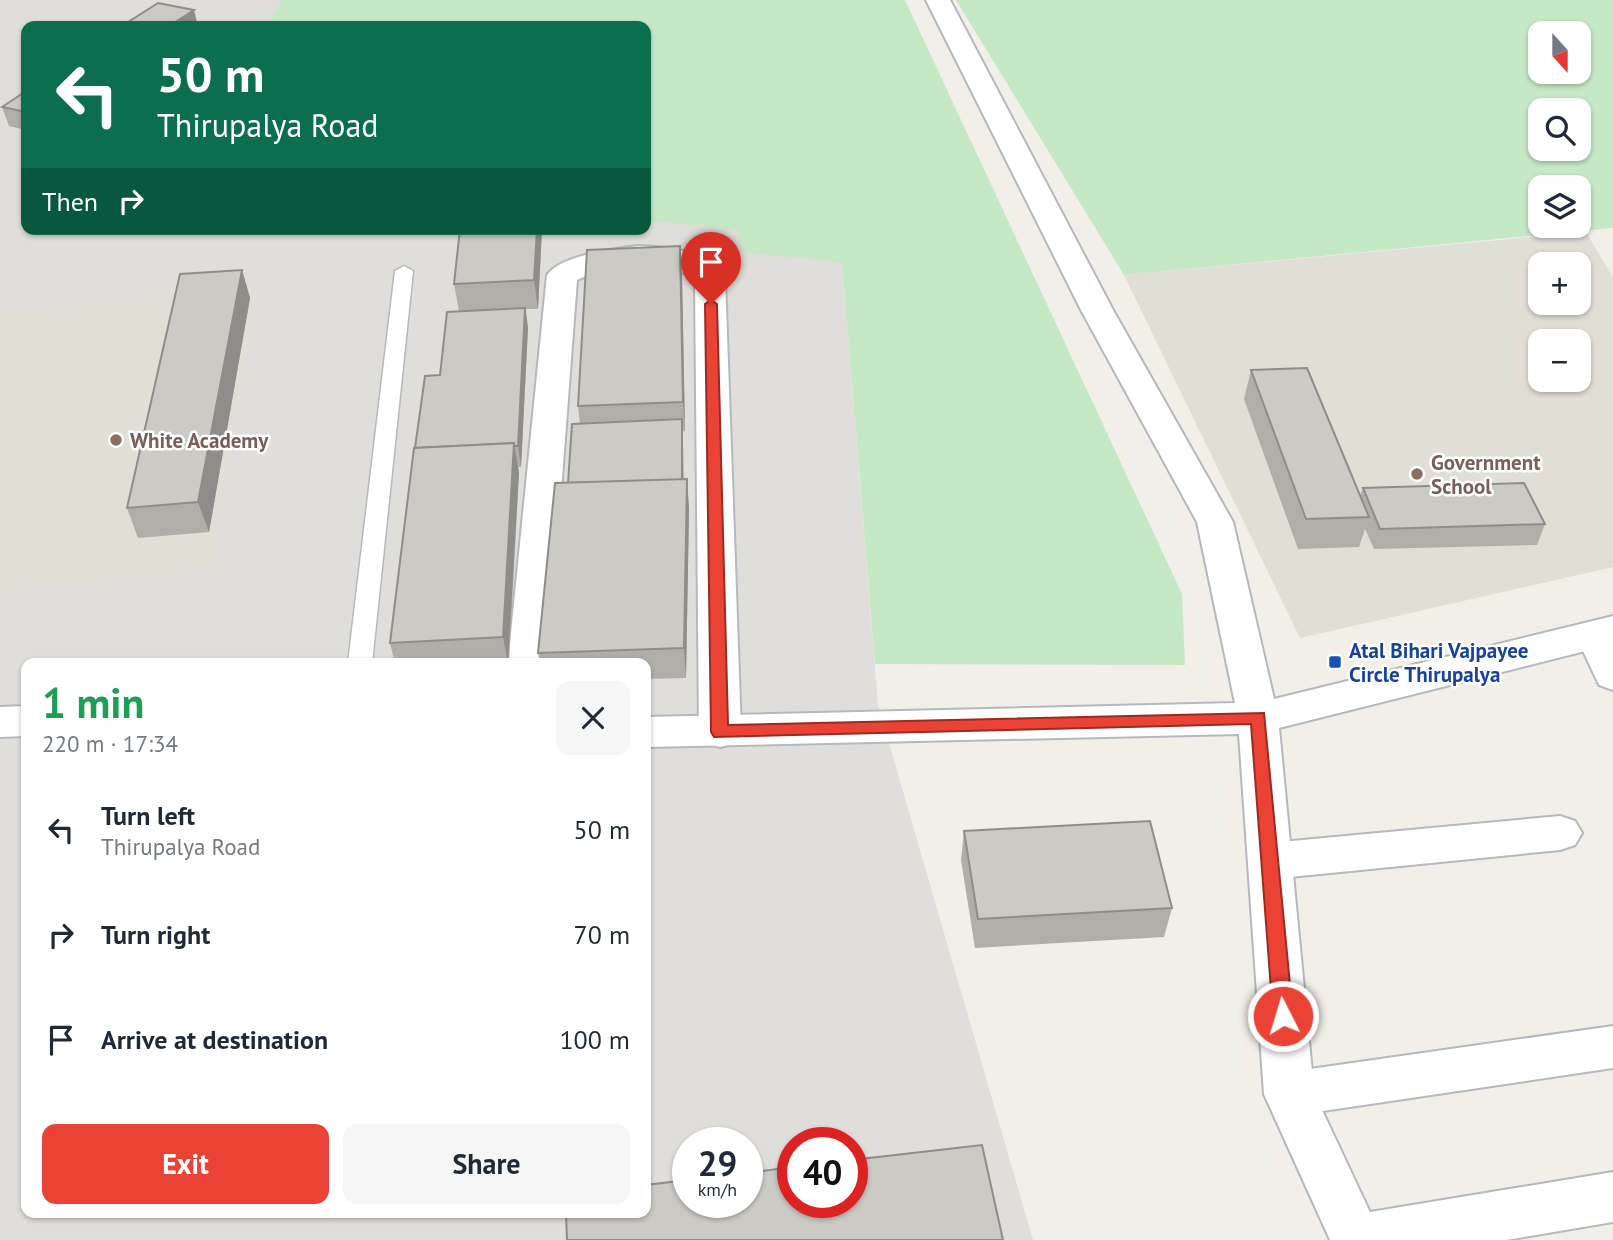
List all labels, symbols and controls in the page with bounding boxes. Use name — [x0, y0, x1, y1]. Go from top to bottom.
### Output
north arrow — [1528, 21, 1591, 84]
map controls — [1528, 21, 1591, 392]
text: 50 m — [157, 42, 264, 106]
icon: left — [42, 49, 133, 140]
button: search — [1528, 98, 1591, 161]
text: Thirupalya Road — [157, 104, 379, 146]
button: layers — [1528, 175, 1591, 238]
icon: right — [112, 182, 150, 220]
text: Then — [42, 185, 98, 218]
pin — [681, 232, 741, 304]
icon: arrive — [692, 243, 730, 281]
button: + — [1528, 252, 1591, 315]
button: − — [1528, 329, 1591, 392]
place label: White Academy — [130, 427, 269, 454]
marker: White Academy — [108, 432, 124, 448]
place label: Government School — [1431, 449, 1541, 500]
marker: Government School — [1409, 466, 1425, 482]
place label: Atal Bihari Vajpayee Circle Thirupalya — [1349, 637, 1528, 688]
marker: Atal Bihari Vajpayee Circle Thirupalya — [1327, 654, 1343, 670]
text: 1 min — [42, 675, 144, 730]
button: close — [556, 681, 630, 755]
text: 220 m · 17:34 — [42, 729, 178, 758]
text: Turn left — [101, 799, 195, 832]
icon: left — [42, 811, 80, 849]
text: 50 m — [574, 813, 630, 846]
text: Thirupalya Road — [101, 832, 260, 861]
icon: right — [42, 916, 80, 954]
text: Turn right — [101, 918, 210, 951]
text: 70 m — [574, 918, 630, 951]
position arrow — [1246, 979, 1320, 1053]
icon: arrive — [42, 1021, 80, 1059]
text: Arrive at destination — [101, 1023, 328, 1056]
text: 100 m — [559, 1023, 630, 1056]
button: Exit — [42, 1124, 329, 1204]
button: Share — [343, 1124, 630, 1204]
speed limit sign: 40 — [777, 1127, 868, 1218]
text: 29 — [698, 1140, 737, 1186]
text: km/h — [698, 1178, 737, 1201]

